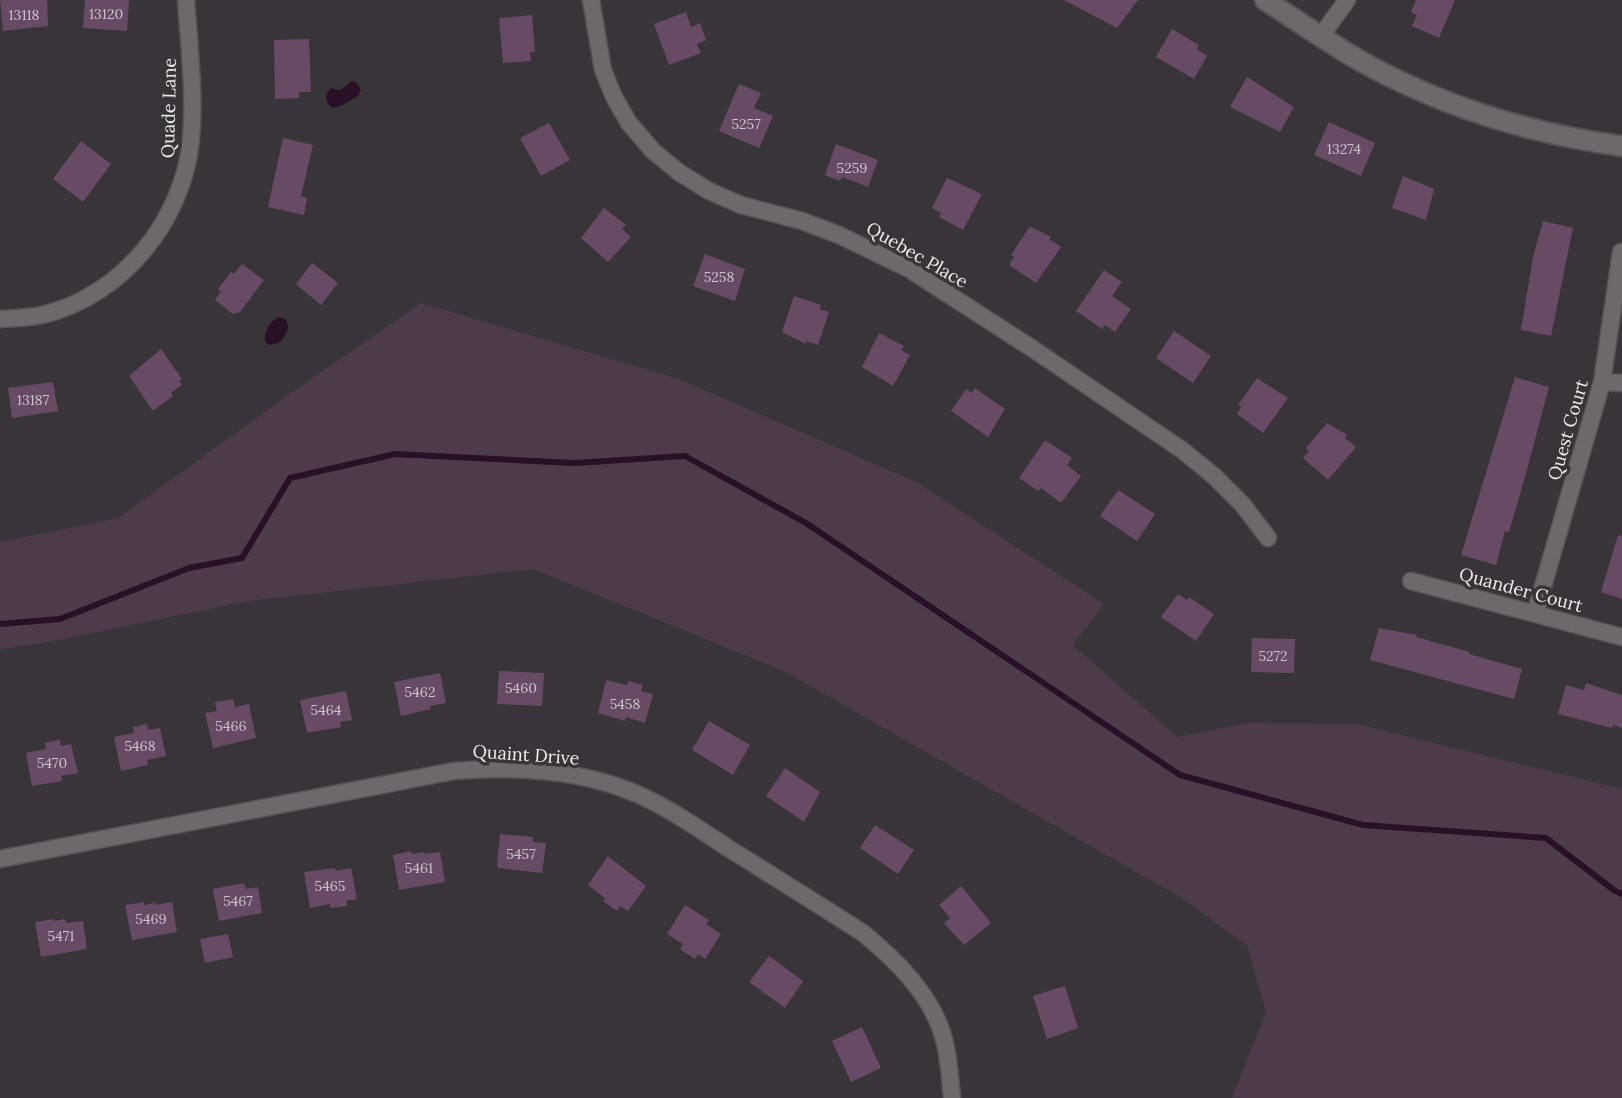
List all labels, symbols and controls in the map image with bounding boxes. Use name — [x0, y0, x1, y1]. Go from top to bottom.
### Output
house number: 13120 — [89, 5, 123, 23]
house number: 13118 — [9, 6, 40, 24]
street label: Quade Lane — [156, 57, 181, 158]
house number: 5257 — [731, 115, 761, 133]
house number: 13274 — [1327, 140, 1362, 158]
house number: 5259 — [837, 159, 867, 177]
street label: Quebec Place — [862, 216, 972, 293]
house number: 5258 — [704, 268, 734, 286]
street label: Quest Court — [1542, 377, 1593, 483]
house number: 13187 — [17, 391, 50, 409]
street label: Quander Court — [1457, 562, 1586, 617]
house number: 5272 — [1258, 647, 1288, 665]
house number: 5460 — [505, 679, 537, 697]
house number: 5462 — [405, 683, 435, 701]
house number: 5458 — [610, 695, 640, 713]
house number: 5464 — [311, 701, 342, 719]
house number: 5466 — [215, 717, 247, 735]
house number: 5468 — [124, 737, 156, 755]
street label: Quaint Drive — [472, 739, 580, 770]
house number: 5470 — [37, 754, 67, 772]
house number: 5457 — [506, 845, 536, 863]
house number: 5461 — [405, 859, 433, 877]
house number: 5465 — [315, 877, 345, 895]
house number: 5467 — [223, 892, 253, 910]
house number: 5469 — [135, 910, 167, 928]
house number: 5471 — [48, 927, 74, 945]

